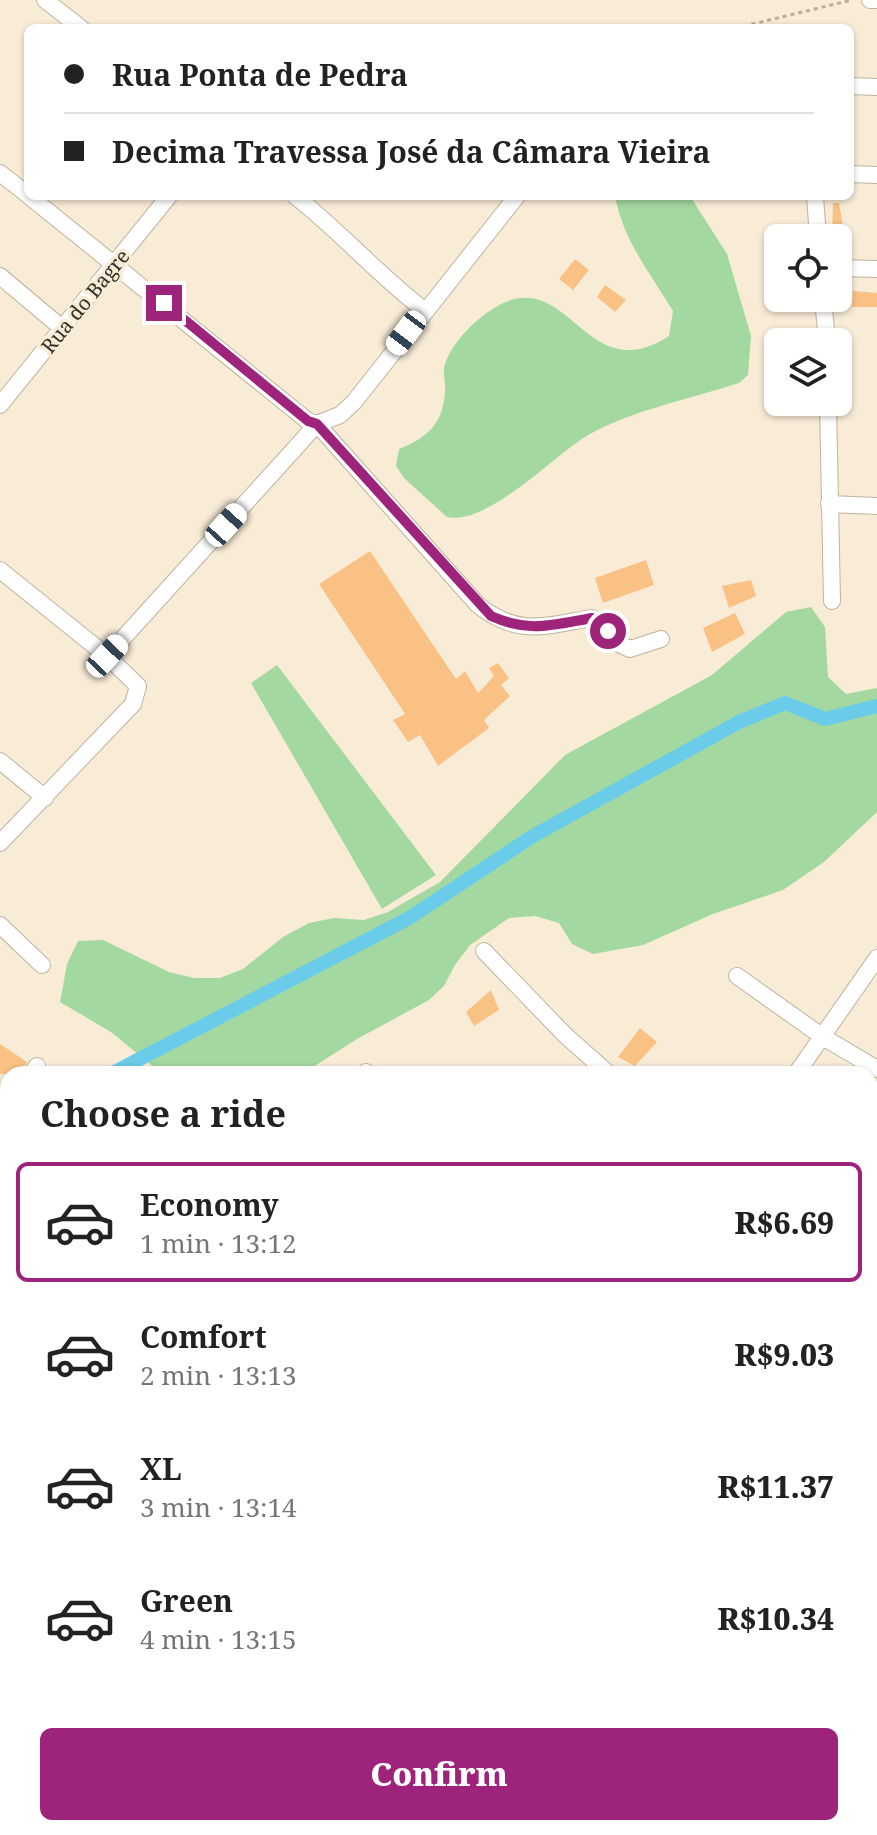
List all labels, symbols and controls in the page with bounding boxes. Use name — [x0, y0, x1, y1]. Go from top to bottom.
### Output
text: Rua Ponta de Pedra — [112, 54, 408, 95]
text: Decima Travessa José da Câmara Vieira — [112, 131, 710, 172]
map controls — [764, 224, 852, 416]
button: locate — [764, 224, 852, 312]
street label: Rua do Bagre — [35, 243, 135, 359]
route end — [146, 285, 182, 321]
car — [382, 307, 430, 359]
button: layers — [764, 328, 852, 416]
car — [201, 499, 251, 551]
route start — [590, 613, 626, 649]
car — [82, 630, 132, 682]
text: Choose a ride — [40, 1089, 286, 1138]
text: Economy — [140, 1184, 279, 1225]
icon: car — [44, 1186, 116, 1258]
text: R$6.69 — [735, 1202, 834, 1243]
text: 1 min · 13:12 — [140, 1225, 297, 1261]
text: Comfort — [140, 1316, 267, 1357]
icon: car — [44, 1318, 116, 1390]
text: R$9.03 — [735, 1334, 834, 1375]
text: 2 min · 13:13 — [140, 1357, 297, 1393]
text: XL — [140, 1448, 182, 1489]
icon: car — [44, 1450, 116, 1522]
text: R$11.37 — [718, 1466, 834, 1507]
text: 3 min · 13:14 — [140, 1489, 297, 1525]
text: Green — [140, 1580, 233, 1621]
icon: car — [44, 1582, 116, 1654]
text: R$10.34 — [718, 1598, 834, 1639]
text: 4 min · 13:15 — [140, 1621, 297, 1657]
button: Confirm — [40, 1728, 838, 1820]

